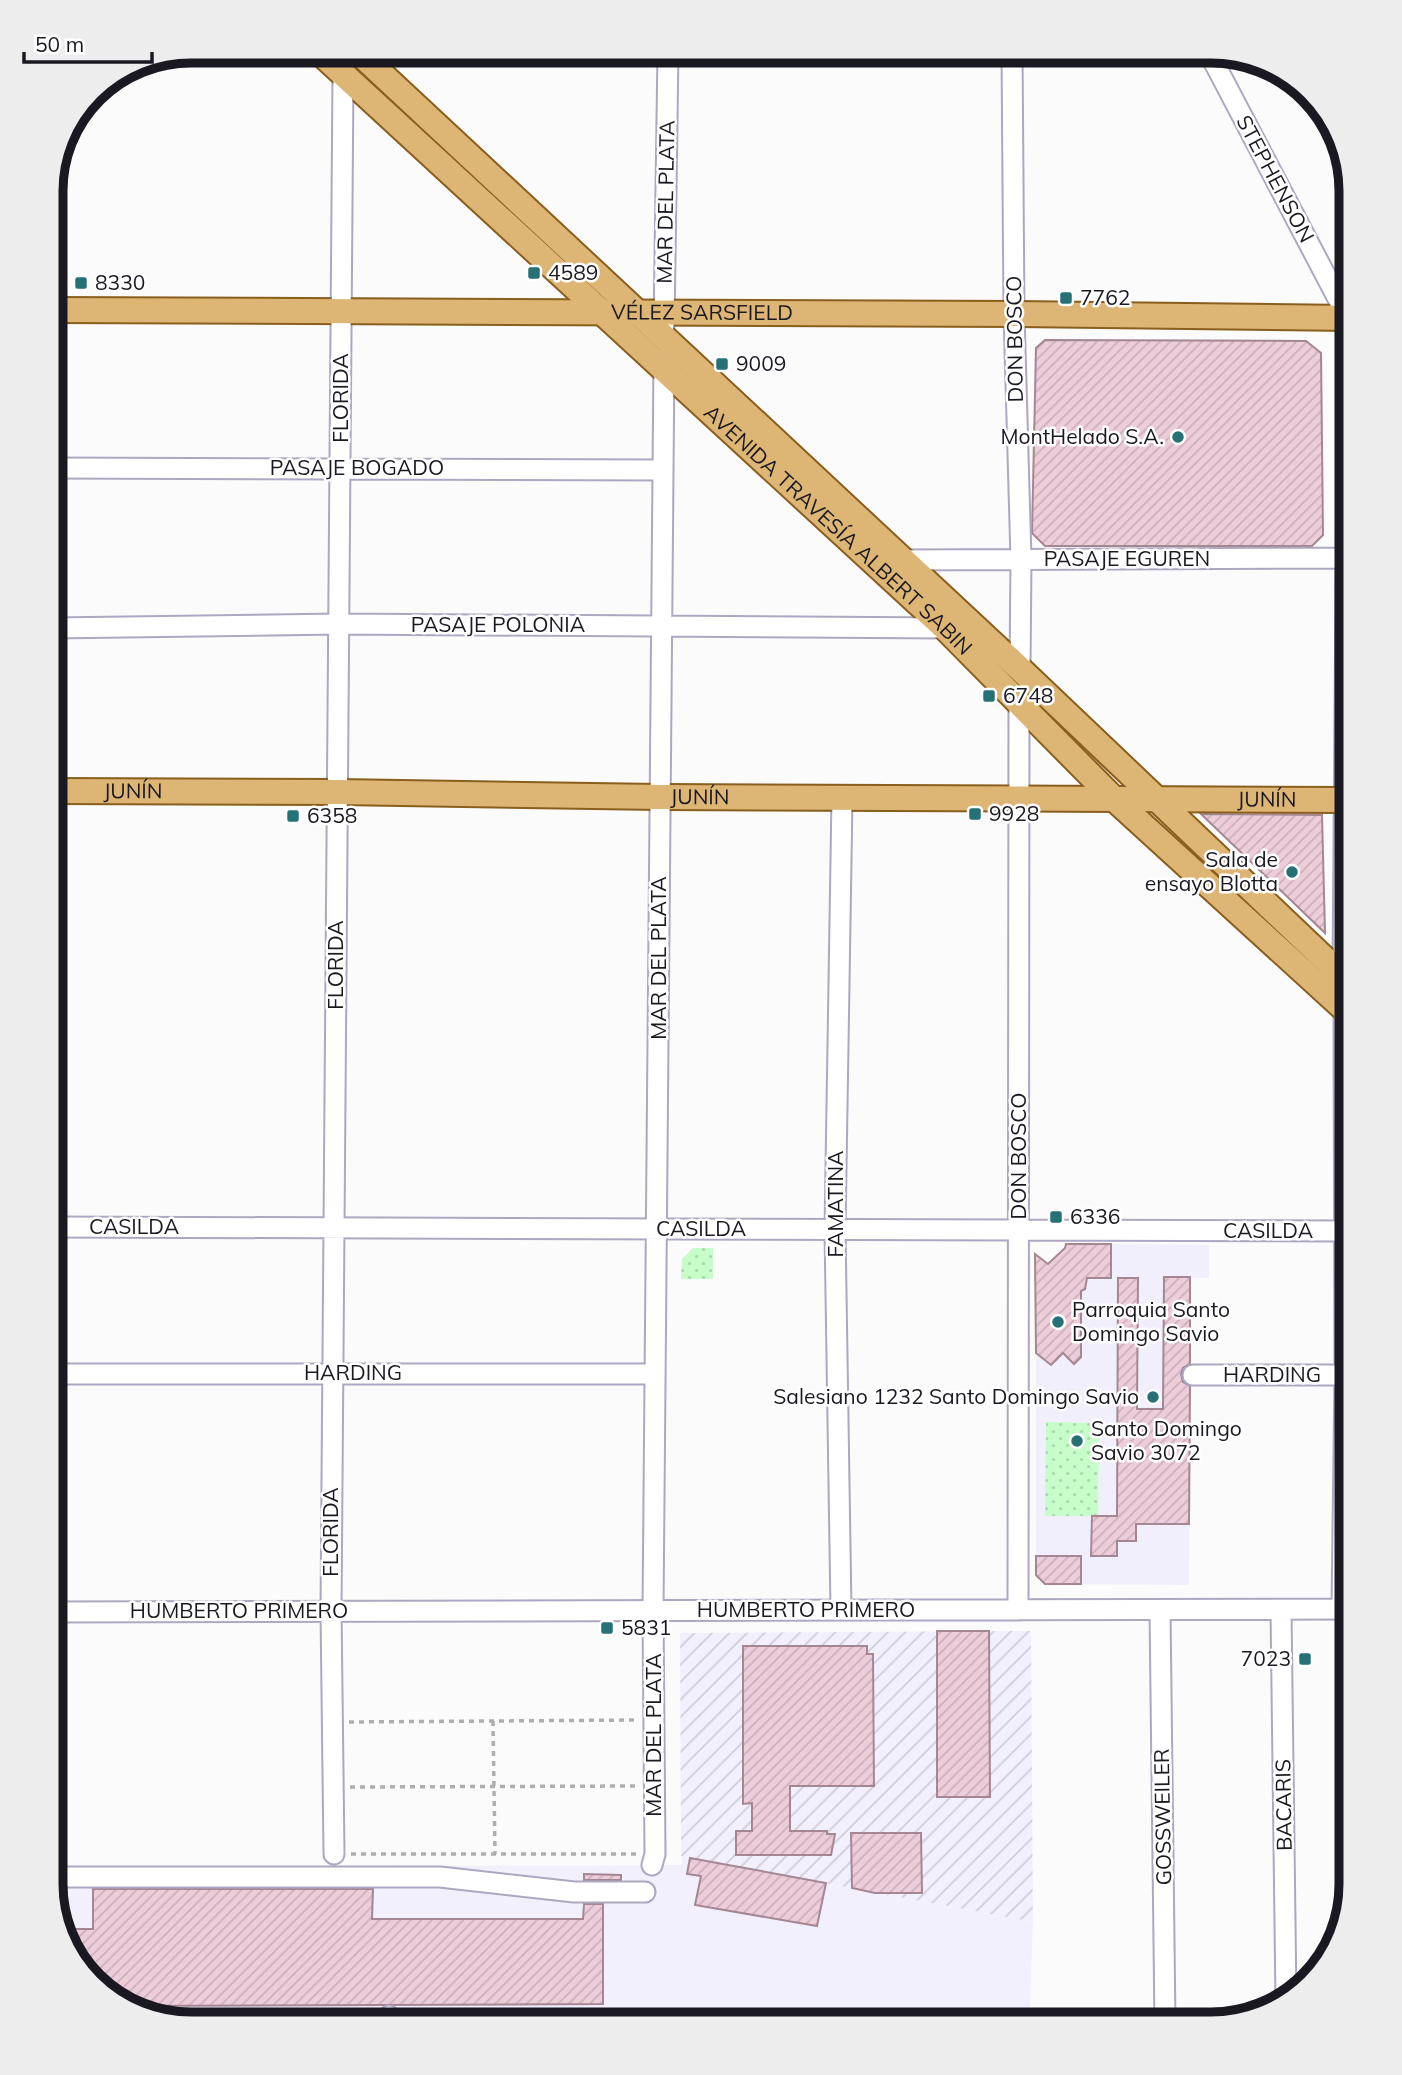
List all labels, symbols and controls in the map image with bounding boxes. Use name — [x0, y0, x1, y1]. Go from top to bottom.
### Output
scale bar — [24, 21, 152, 65]
text: 50 m — [35, 31, 84, 57]
street label: STEPHENSON — [1231, 110, 1320, 247]
street label: MAR DEL PLATA — [651, 119, 679, 284]
place label: 4589 — [548, 259, 598, 285]
marker: 4589 — [526, 265, 542, 281]
place label: 8330 — [95, 269, 145, 295]
marker: 8330 — [73, 275, 89, 291]
street label: DON BOSCO — [1000, 275, 1028, 403]
place label: 7762 — [1080, 284, 1130, 310]
marker: 7762 — [1058, 290, 1074, 306]
street label: VÉLEZ SARSFIELD — [611, 298, 793, 325]
place label: 9009 — [736, 350, 786, 376]
street label: FLORIDA — [327, 353, 353, 443]
marker: 9009 — [714, 356, 730, 372]
street label: AVENIDA TRAVESÍA ALBERT SABIN — [699, 399, 978, 660]
place label: MontHelado S.A. — [1000, 423, 1164, 449]
marker: MontHelado S.A. — [1170, 429, 1186, 445]
street label: PASAJE BOGADO — [270, 454, 444, 480]
street label: PASAJE EGUREN — [1044, 545, 1210, 571]
street label: PASAJE POLONIA — [411, 611, 586, 637]
place label: 6748 — [1003, 682, 1053, 708]
marker: 6748 — [981, 688, 997, 704]
street label: JUNÍN — [103, 777, 163, 803]
street label: JUNÍN — [670, 783, 730, 809]
street label: JUNÍN — [1237, 786, 1297, 812]
place label: 9928 — [989, 800, 1039, 826]
place label: 6358 — [307, 802, 357, 828]
marker: 9928 — [967, 806, 983, 822]
marker: 6358 — [285, 808, 301, 824]
place label: Sala de ensayo Blotta — [1145, 846, 1278, 896]
marker: Sala de ensayo Blotta — [1284, 864, 1300, 880]
street label: MAR DEL PLATA — [645, 876, 671, 1040]
street label: FLORIDA — [322, 920, 348, 1010]
street label: DON BOSCO — [1005, 1093, 1031, 1219]
street label: FAMATINA — [822, 1150, 848, 1258]
place label: 6336 — [1070, 1203, 1120, 1229]
marker: 6336 — [1048, 1209, 1064, 1225]
street label: CASILDA — [89, 1213, 180, 1239]
street label: CASILDA — [656, 1215, 747, 1241]
street label: CASILDA — [1223, 1217, 1314, 1243]
place label: Parroquia Santo Domingo Savio — [1072, 1296, 1230, 1346]
marker: Parroquia Santo Domingo Savio — [1050, 1314, 1066, 1330]
street label: HARDING — [304, 1359, 402, 1385]
street label: HARDING — [1223, 1361, 1321, 1387]
place label: Salesiano 1232 Santo Domingo Savio — [773, 1383, 1139, 1409]
marker: Salesiano 1232 Santo Domingo Savio — [1145, 1389, 1161, 1405]
place label: Santo Domingo Savio 3072 — [1091, 1415, 1242, 1465]
marker: Santo Domingo Savio 3072 — [1069, 1433, 1085, 1449]
street label: FLORIDA — [317, 1487, 343, 1577]
street label: HUMBERTO PRIMERO — [697, 1596, 915, 1622]
street label: HUMBERTO PRIMERO — [130, 1597, 348, 1623]
place label: 5831 — [621, 1614, 671, 1640]
marker: 5831 — [599, 1620, 615, 1636]
place label: 7023 — [1241, 1645, 1291, 1671]
marker: 7023 — [1297, 1651, 1313, 1667]
street label: MAR DEL PLATA — [640, 1653, 666, 1817]
street label: GOSSWEILER — [1148, 1748, 1176, 1886]
street label: BACARIS — [1269, 1759, 1297, 1851]

